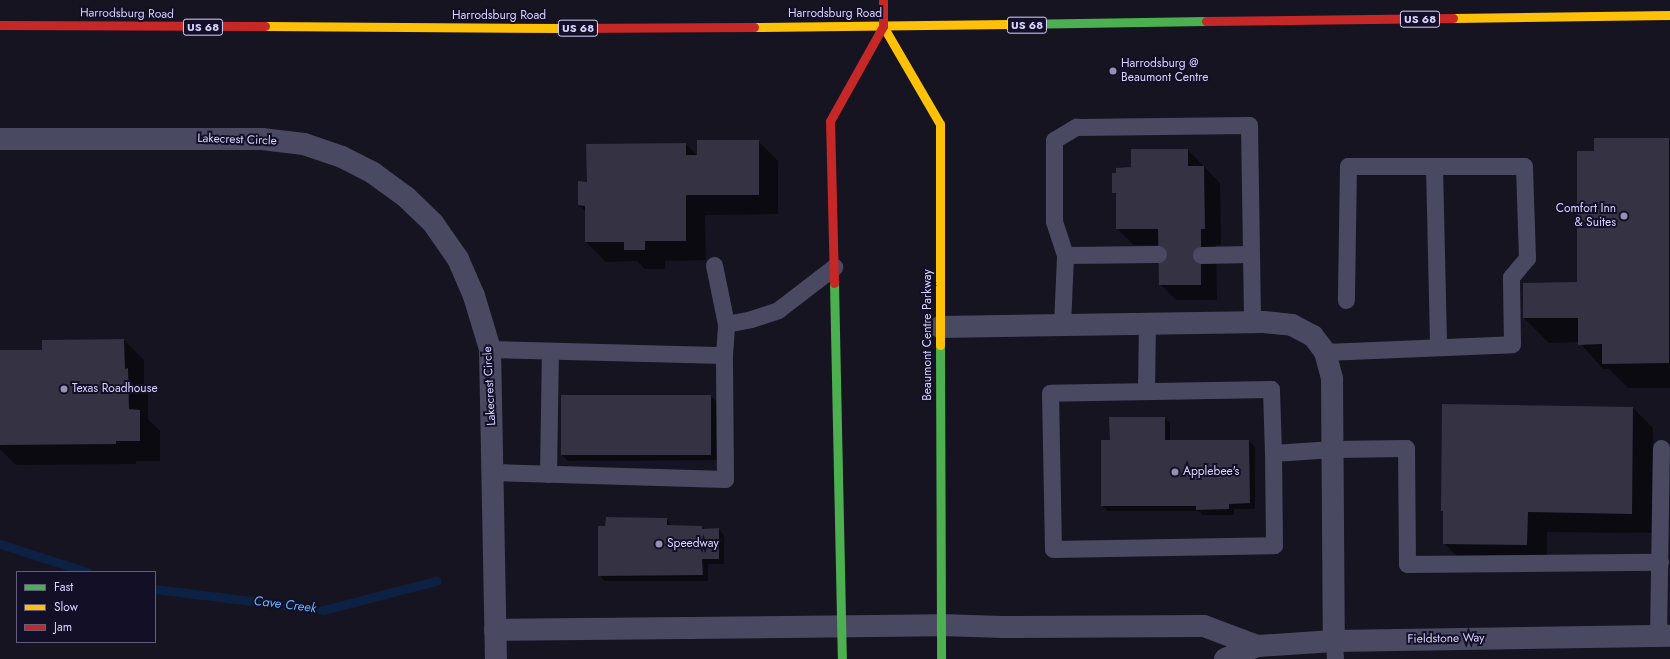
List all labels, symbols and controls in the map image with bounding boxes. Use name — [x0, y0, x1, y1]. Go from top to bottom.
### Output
street label: Harrodsburg Road — [80, 6, 174, 22]
street label: Harrodsburg Road — [788, 7, 882, 21]
street label: Harrodsburg Road — [452, 9, 546, 23]
road number: US 68 — [1399, 10, 1441, 28]
road number: US 68 — [1006, 16, 1048, 34]
road number: US 68 — [182, 18, 224, 36]
road number: US 68 — [557, 19, 599, 37]
place label: Harrodsburg @ Beaumont Centre — [1121, 57, 1208, 85]
marker: Harrodsburg @ Beaumont Centre — [1108, 66, 1118, 76]
street label: Lakecrest Circle — [197, 131, 277, 149]
place label: Comfort Inn & Suites — [1556, 202, 1616, 230]
marker: Comfort Inn & Suites — [1619, 211, 1629, 221]
street label: Beaumont Centre Parkway — [921, 269, 935, 401]
street label: Lakecrest Circle — [481, 346, 499, 426]
place label: Texas Roadhouse — [72, 382, 158, 396]
marker: Texas Roadhouse — [59, 384, 69, 394]
place label: Applebee's — [1183, 465, 1239, 479]
marker: Applebee's — [1170, 467, 1180, 477]
place label: Speedway — [667, 537, 719, 551]
marker: Speedway — [654, 539, 664, 549]
legend — [16, 571, 156, 643]
text: Fast — [54, 578, 73, 596]
water label: Cave Creek — [253, 593, 317, 617]
text: Slow — [54, 598, 78, 616]
text: Jam — [54, 618, 72, 636]
street label: Fieldstone Way — [1407, 631, 1485, 647]

